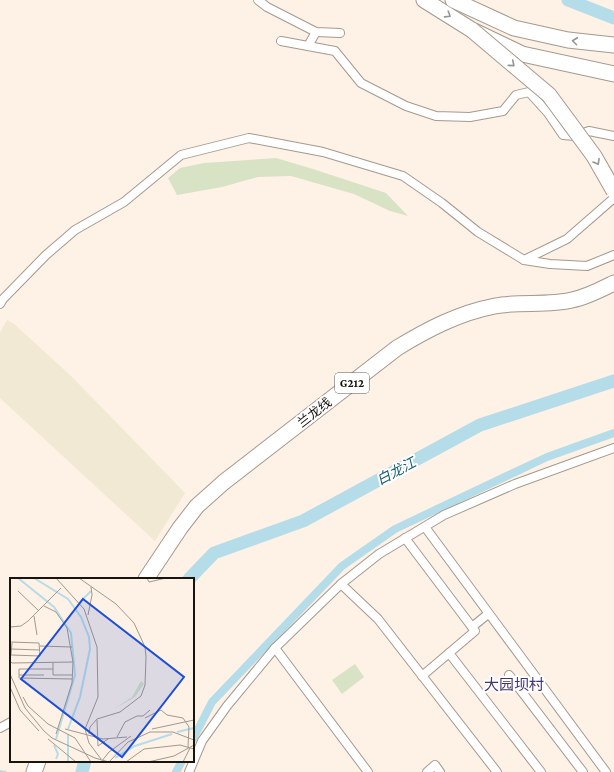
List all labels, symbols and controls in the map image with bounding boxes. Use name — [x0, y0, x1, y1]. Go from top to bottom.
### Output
one-way arrow — [444, 10, 451, 18]
one-way arrow — [572, 37, 578, 46]
one-way arrow — [507, 60, 515, 67]
one-way arrow — [592, 157, 599, 165]
road number: G212 — [335, 373, 369, 393]
street label: 兰龙线 — [294, 394, 334, 430]
water label: 白龙江 — [374, 453, 420, 488]
inset map — [10, 578, 194, 762]
district label: 大园坝村 — [484, 676, 544, 693]

